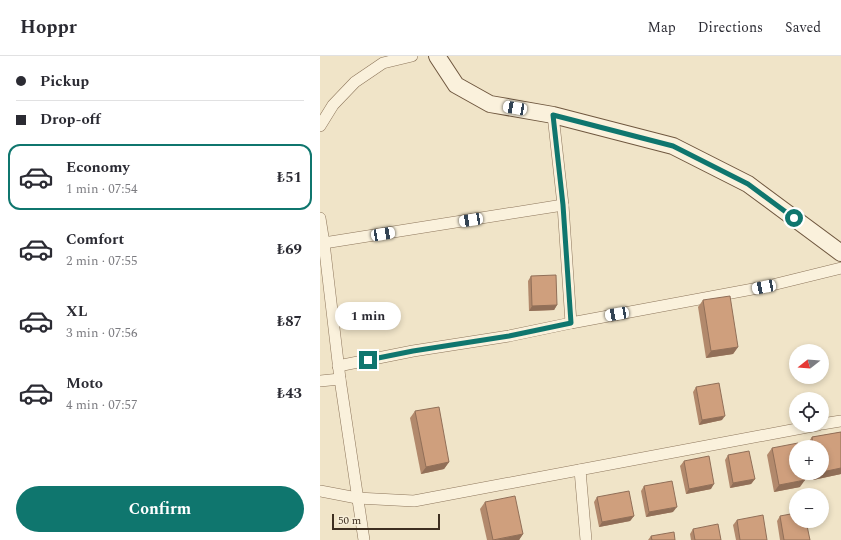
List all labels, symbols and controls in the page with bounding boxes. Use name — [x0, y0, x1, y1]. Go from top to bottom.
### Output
text: Hoppr — [20, 13, 77, 42]
text: Map — [648, 17, 676, 38]
text: Directions — [698, 17, 763, 38]
text: Saved — [785, 17, 821, 38]
text: Pickup — [40, 70, 89, 93]
car — [502, 100, 528, 116]
text: Drop-off — [40, 108, 101, 131]
text: Economy — [66, 156, 130, 179]
icon: car — [18, 159, 54, 195]
text: ₺51 — [277, 166, 302, 189]
text: 1 min · 07:54 — [66, 179, 138, 199]
route start — [785, 209, 803, 227]
car — [458, 212, 484, 228]
car — [370, 226, 396, 242]
text: Comfort — [66, 228, 124, 251]
icon: car — [18, 231, 54, 267]
text: ₺69 — [277, 238, 302, 261]
text: 2 min · 07:55 — [66, 251, 138, 271]
car — [751, 279, 777, 295]
text: XL — [66, 300, 87, 323]
callout: 1 min — [335, 302, 401, 330]
icon: car — [18, 303, 54, 339]
text: 1 min — [351, 306, 385, 326]
car — [604, 306, 630, 322]
text: ₺87 — [277, 310, 302, 333]
text: 3 min · 07:56 — [66, 323, 138, 343]
north arrow — [789, 344, 829, 384]
map controls — [789, 344, 829, 528]
route end — [359, 351, 377, 369]
text: Moto — [66, 372, 103, 395]
icon: car — [18, 375, 54, 411]
text: ₺43 — [277, 382, 302, 405]
button: locate — [789, 392, 829, 432]
text: 4 min · 07:57 — [66, 395, 138, 415]
button: + — [789, 440, 829, 480]
button: Confirm — [16, 486, 304, 532]
button: − — [789, 488, 829, 528]
scale bar — [332, 512, 440, 531]
text: 50 m — [338, 512, 361, 529]

